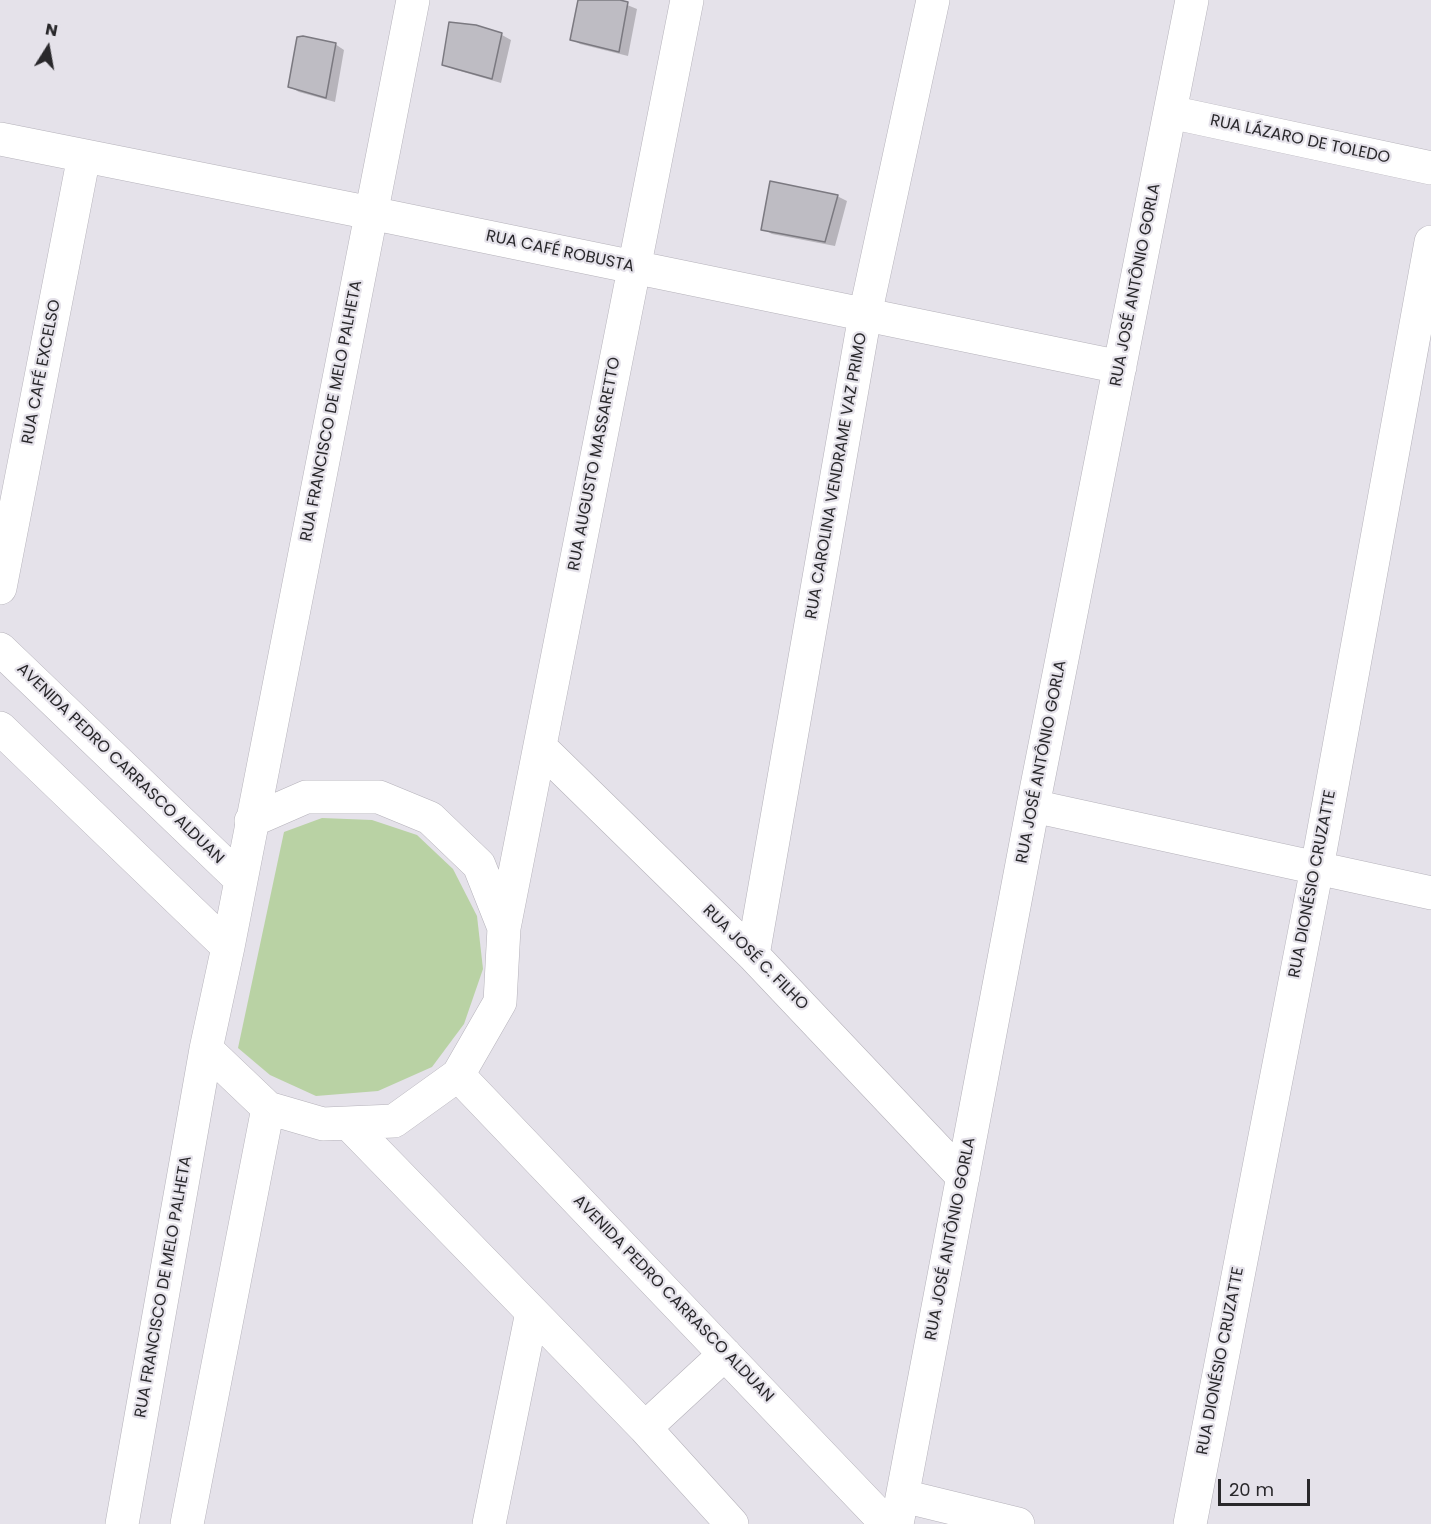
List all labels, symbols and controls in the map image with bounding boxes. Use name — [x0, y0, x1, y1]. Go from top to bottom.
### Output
text: N — [43, 17, 60, 42]
north arrow — [18, 18, 78, 78]
street label: RUA LÁZARO DE TOLEDO — [1208, 112, 1392, 168]
street label: RUA JOSÉ ANTÔNIO GORLA — [1107, 182, 1165, 388]
street label: RUA CAFÉ ROBUSTA — [484, 227, 636, 277]
street label: RUA FRANCISCO DE MELO PALHETA — [297, 279, 367, 543]
street label: RUA CAFÉ EXCELSO — [19, 298, 65, 446]
street label: RUA CAROLINA VENDRAME VAZ PRIMO — [802, 331, 872, 621]
street label: RUA AUGUSTO MASSARETTO — [565, 356, 625, 572]
street label: RUA JOSÉ ANTÔNIO GORLA — [1013, 659, 1071, 865]
street label: AVENIDA PEDRO CARRASCO ALDUAN — [12, 660, 228, 868]
street label: RUA DIONÉSIO CRUZATTE — [1285, 788, 1341, 980]
street label: RUA JOSÉ C. FILHO — [698, 901, 812, 1015]
street label: RUA JOSÉ ANTÔNIO GORLA — [922, 1136, 980, 1342]
street label: RUA FRANCISCO DE MELO PALHETA — [131, 1155, 197, 1419]
street label: AVENIDA PEDRO CARRASCO ALDUAN — [569, 1191, 777, 1407]
street label: RUA DIONÉSIO CRUZATTE — [1193, 1265, 1249, 1457]
scale bar — [1221, 1467, 1312, 1505]
text: 20 m — [1229, 1477, 1274, 1502]

